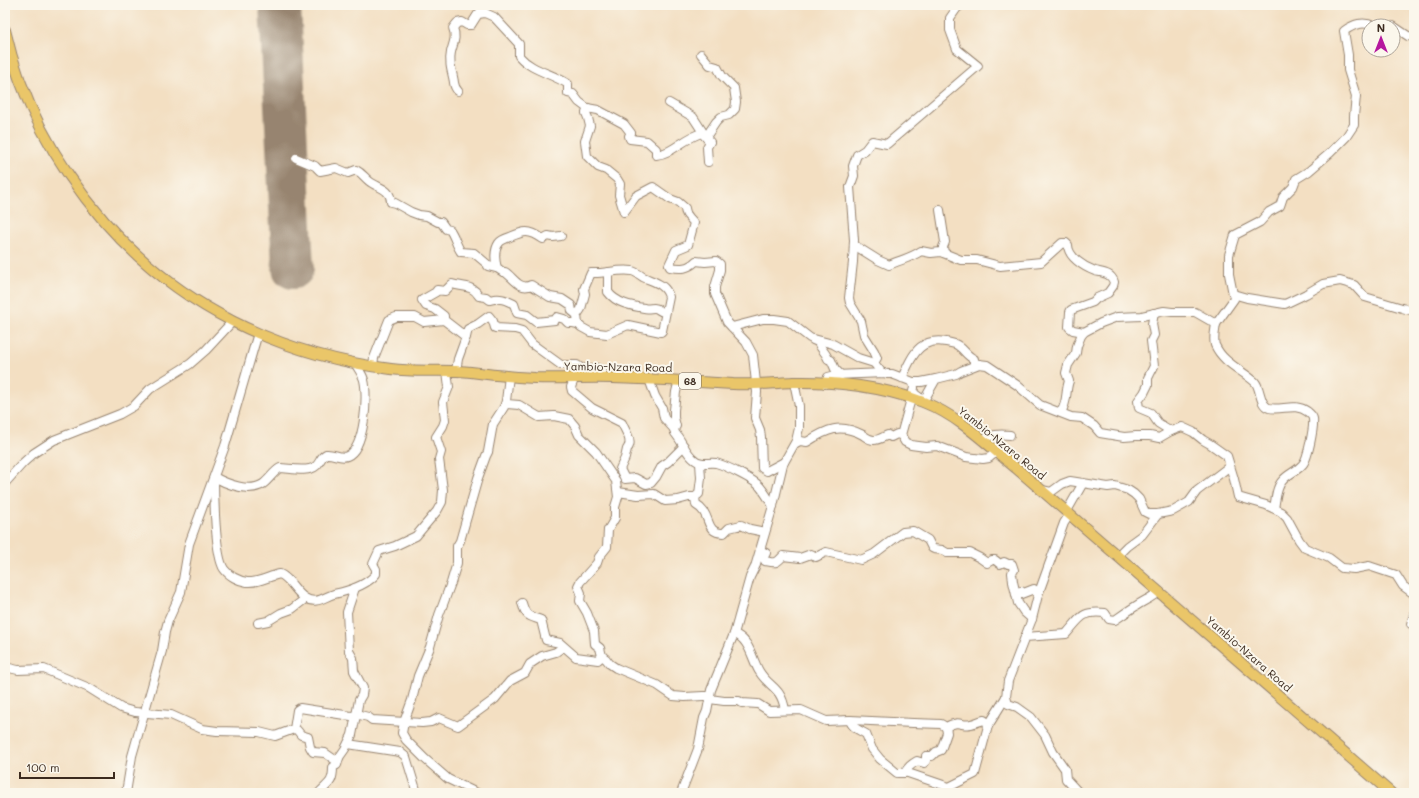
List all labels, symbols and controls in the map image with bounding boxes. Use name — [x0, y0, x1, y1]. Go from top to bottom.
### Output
north arrow — [1361, 18, 1401, 58]
text: N — [1377, 20, 1385, 35]
street label: Yambio-Nzara Road — [564, 358, 673, 375]
road number: 68 — [679, 373, 701, 389]
street label: Yambio-Nzara Road — [955, 403, 1049, 483]
street label: Yambio-Nzara Road — [1203, 612, 1295, 695]
scale bar — [20, 754, 114, 780]
text: 100 m — [26, 759, 60, 775]

